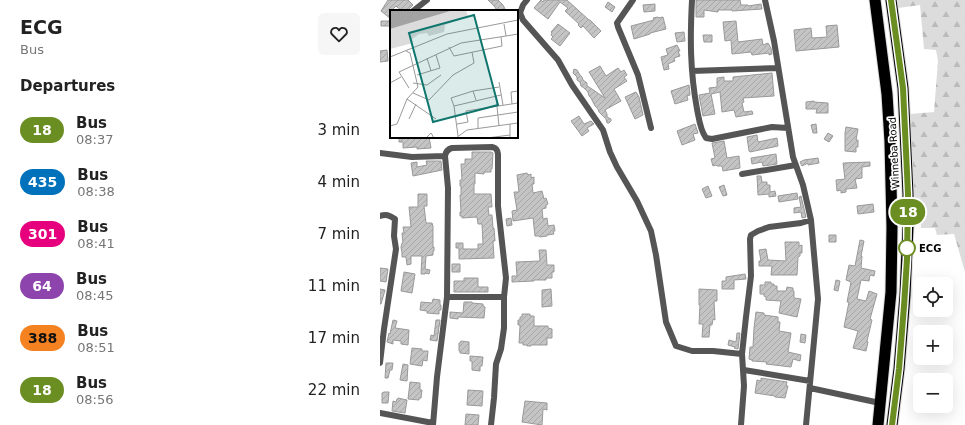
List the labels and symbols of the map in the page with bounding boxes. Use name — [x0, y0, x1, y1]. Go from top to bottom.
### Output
inset map — [390, 10, 518, 138]
street label: Winneba Road — [887, 117, 901, 189]
line badge: 18 — [890, 199, 926, 225]
marker: ECG — [898, 239, 916, 257]
place label: ECG — [919, 243, 941, 254]

